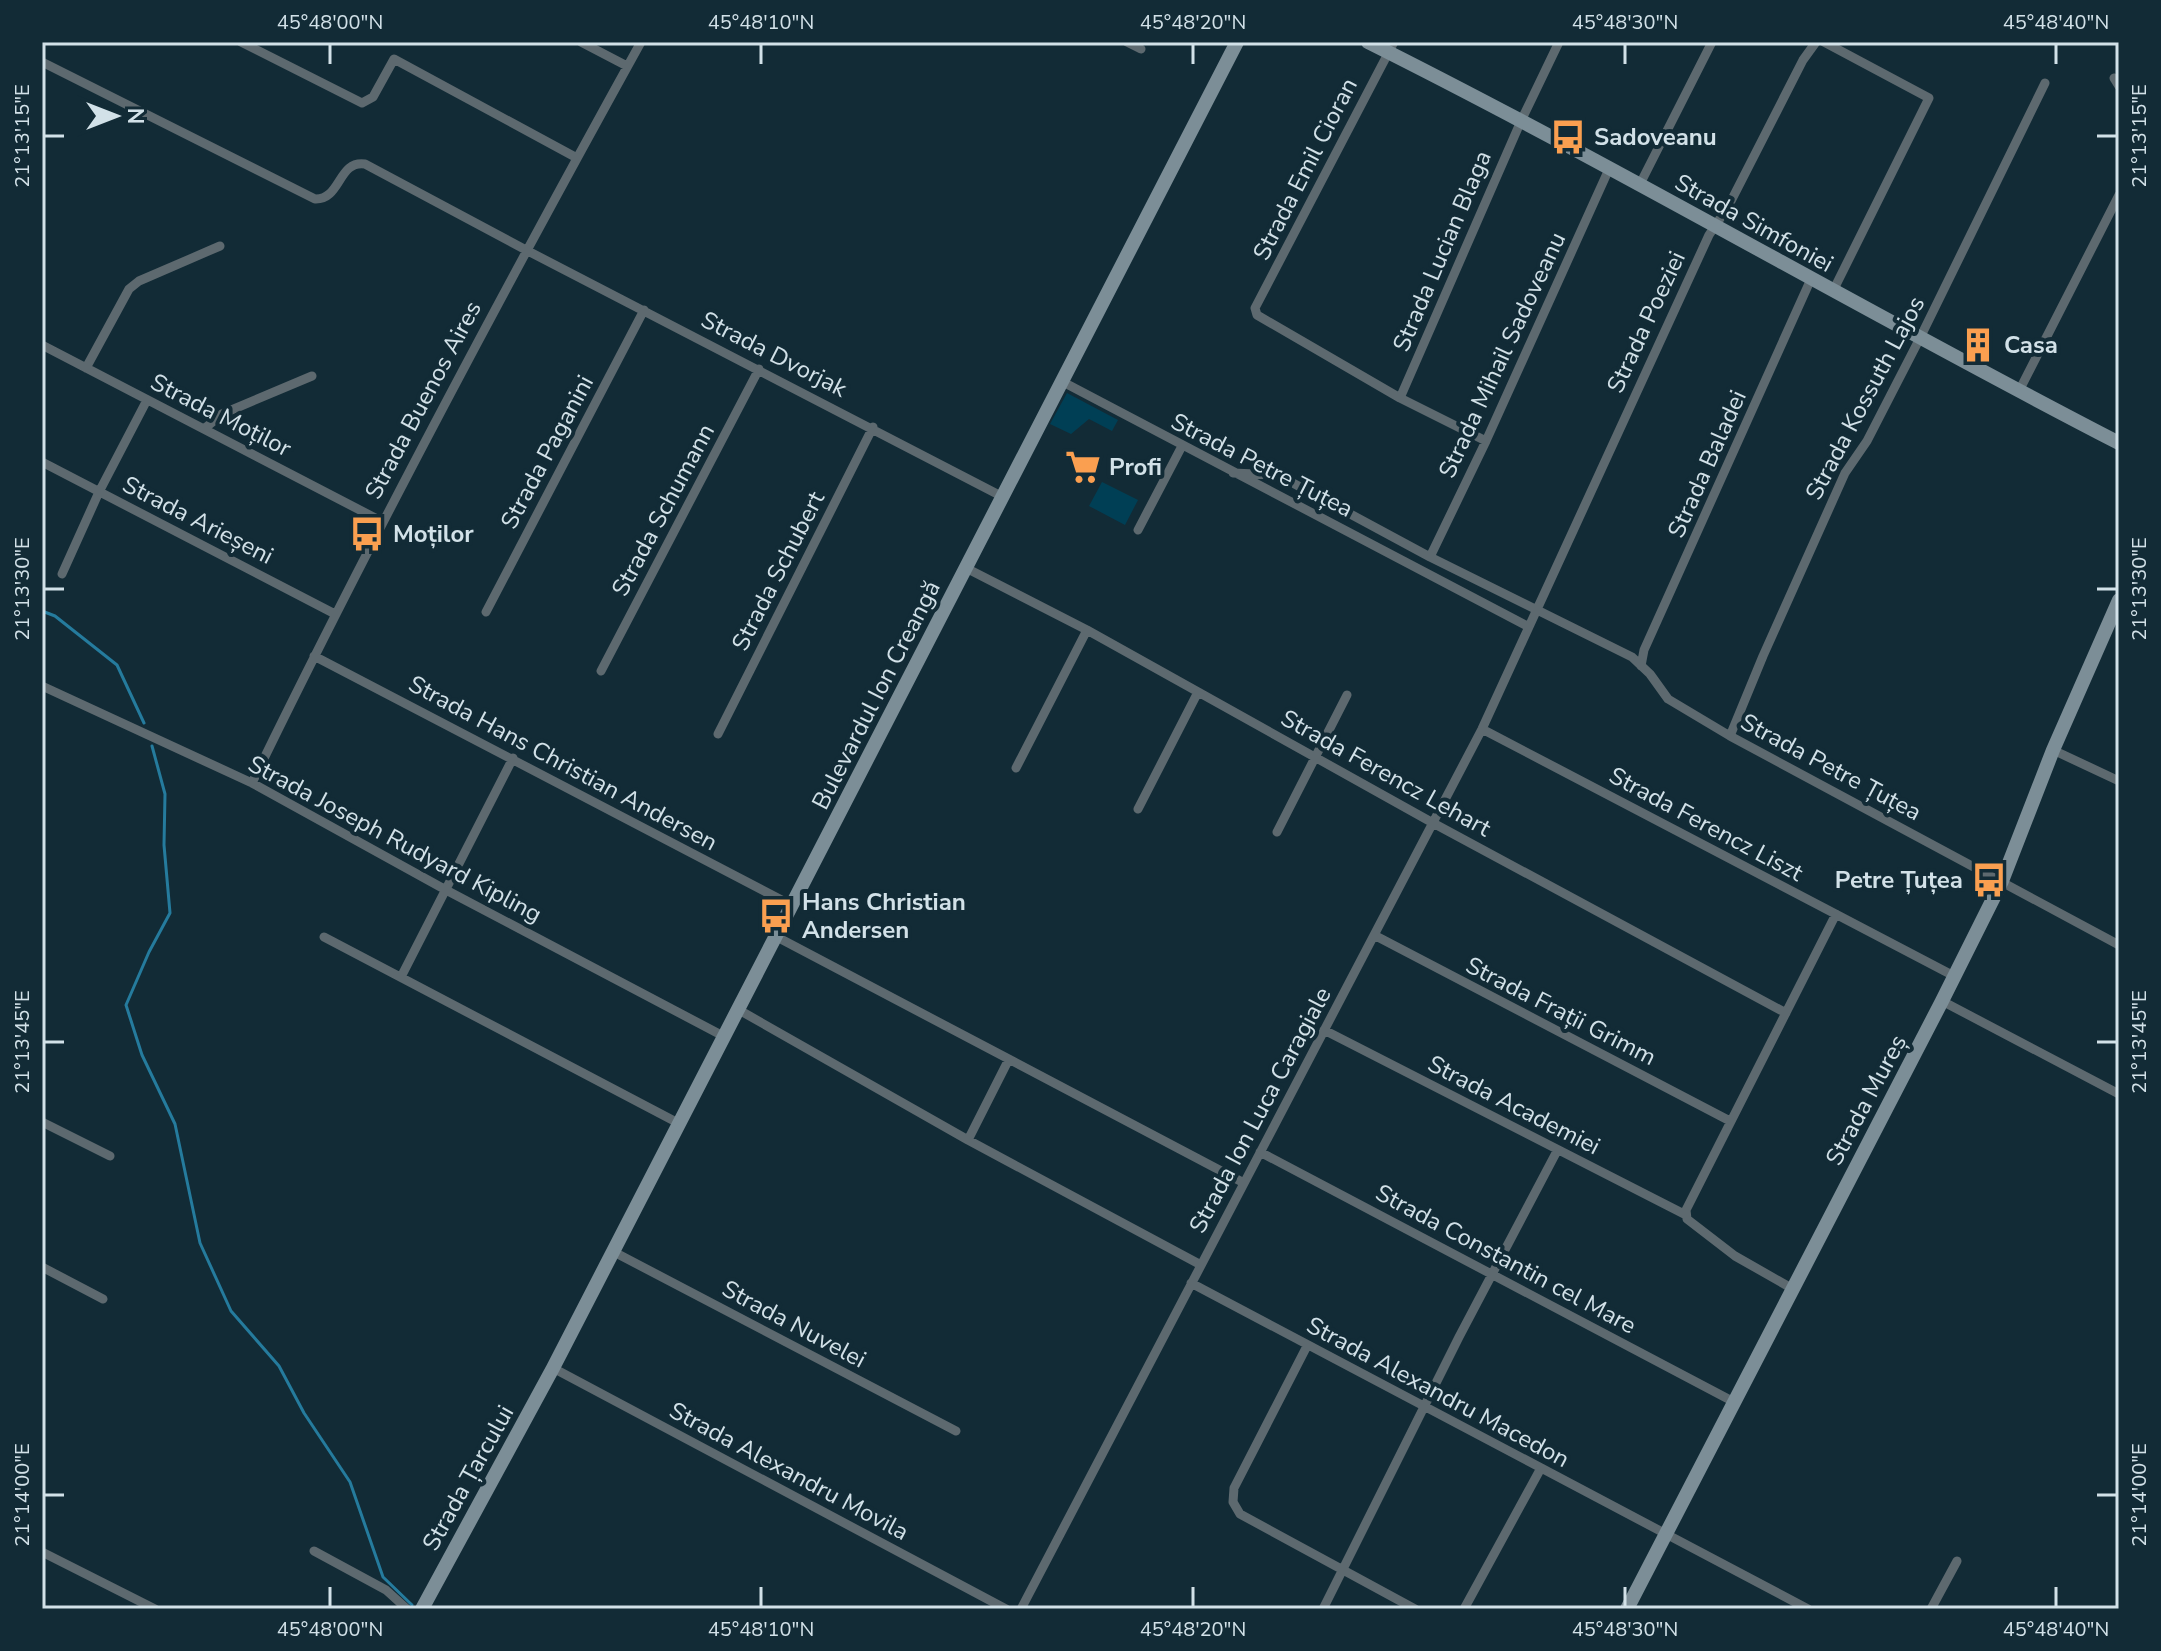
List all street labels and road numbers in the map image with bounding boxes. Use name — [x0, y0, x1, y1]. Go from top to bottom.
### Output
street label: Strada Emil Cioran — [1245, 72, 1365, 266]
street label: Strada Lucian Blaga — [1385, 146, 1499, 356]
street label: Strada Simfoniei — [1669, 166, 1839, 280]
street label: Strada Mihail Sadoveanu — [1431, 227, 1573, 483]
street label: Strada Poeziei — [1599, 246, 1693, 398]
street label: Strada Kossuth Lajos — [1798, 291, 1932, 505]
street label: Strada Buenos Aires — [357, 295, 489, 505]
street label: Strada Dvorjak — [696, 304, 853, 405]
street label: Strada Moților — [145, 366, 297, 464]
street label: Strada Paganini — [493, 370, 601, 534]
street label: Strada Baladei — [1660, 385, 1754, 543]
street label: Strada Petre Țuțea — [1165, 405, 1359, 525]
street label: Strada Schumann — [604, 418, 722, 602]
street label: Strada Arieșeni — [117, 468, 279, 572]
street label: Strada Schubert — [724, 485, 832, 656]
street label: Bulevardul Ion Creangă — [804, 575, 948, 815]
street label: Strada Hans Christian Andersen — [403, 668, 723, 858]
street label: Strada Ferencz Lehart — [1275, 702, 1497, 844]
street label: Strada Petre Țuțea — [1735, 706, 1927, 828]
street label: Strada Joseph Rudyard Kipling — [243, 748, 547, 930]
street label: Strada Ferencz Liszt — [1603, 759, 1809, 889]
street label: Strada Frații Grimm — [1460, 949, 1662, 1073]
street label: Strada Ion Luca Caragiale — [1181, 981, 1339, 1239]
street label: Strada Mureș — [1818, 1029, 1914, 1171]
street label: Strada Academiei — [1422, 1048, 1606, 1162]
street label: Strada Constantin cel Mare — [1370, 1177, 1642, 1341]
street label: Strada Nuvelei — [716, 1273, 872, 1375]
street label: Strada Alexandru Macedon — [1301, 1309, 1575, 1475]
street label: Strada Alexandru Movila — [664, 1394, 914, 1548]
street label: Strada Țarcului — [415, 1400, 521, 1556]

